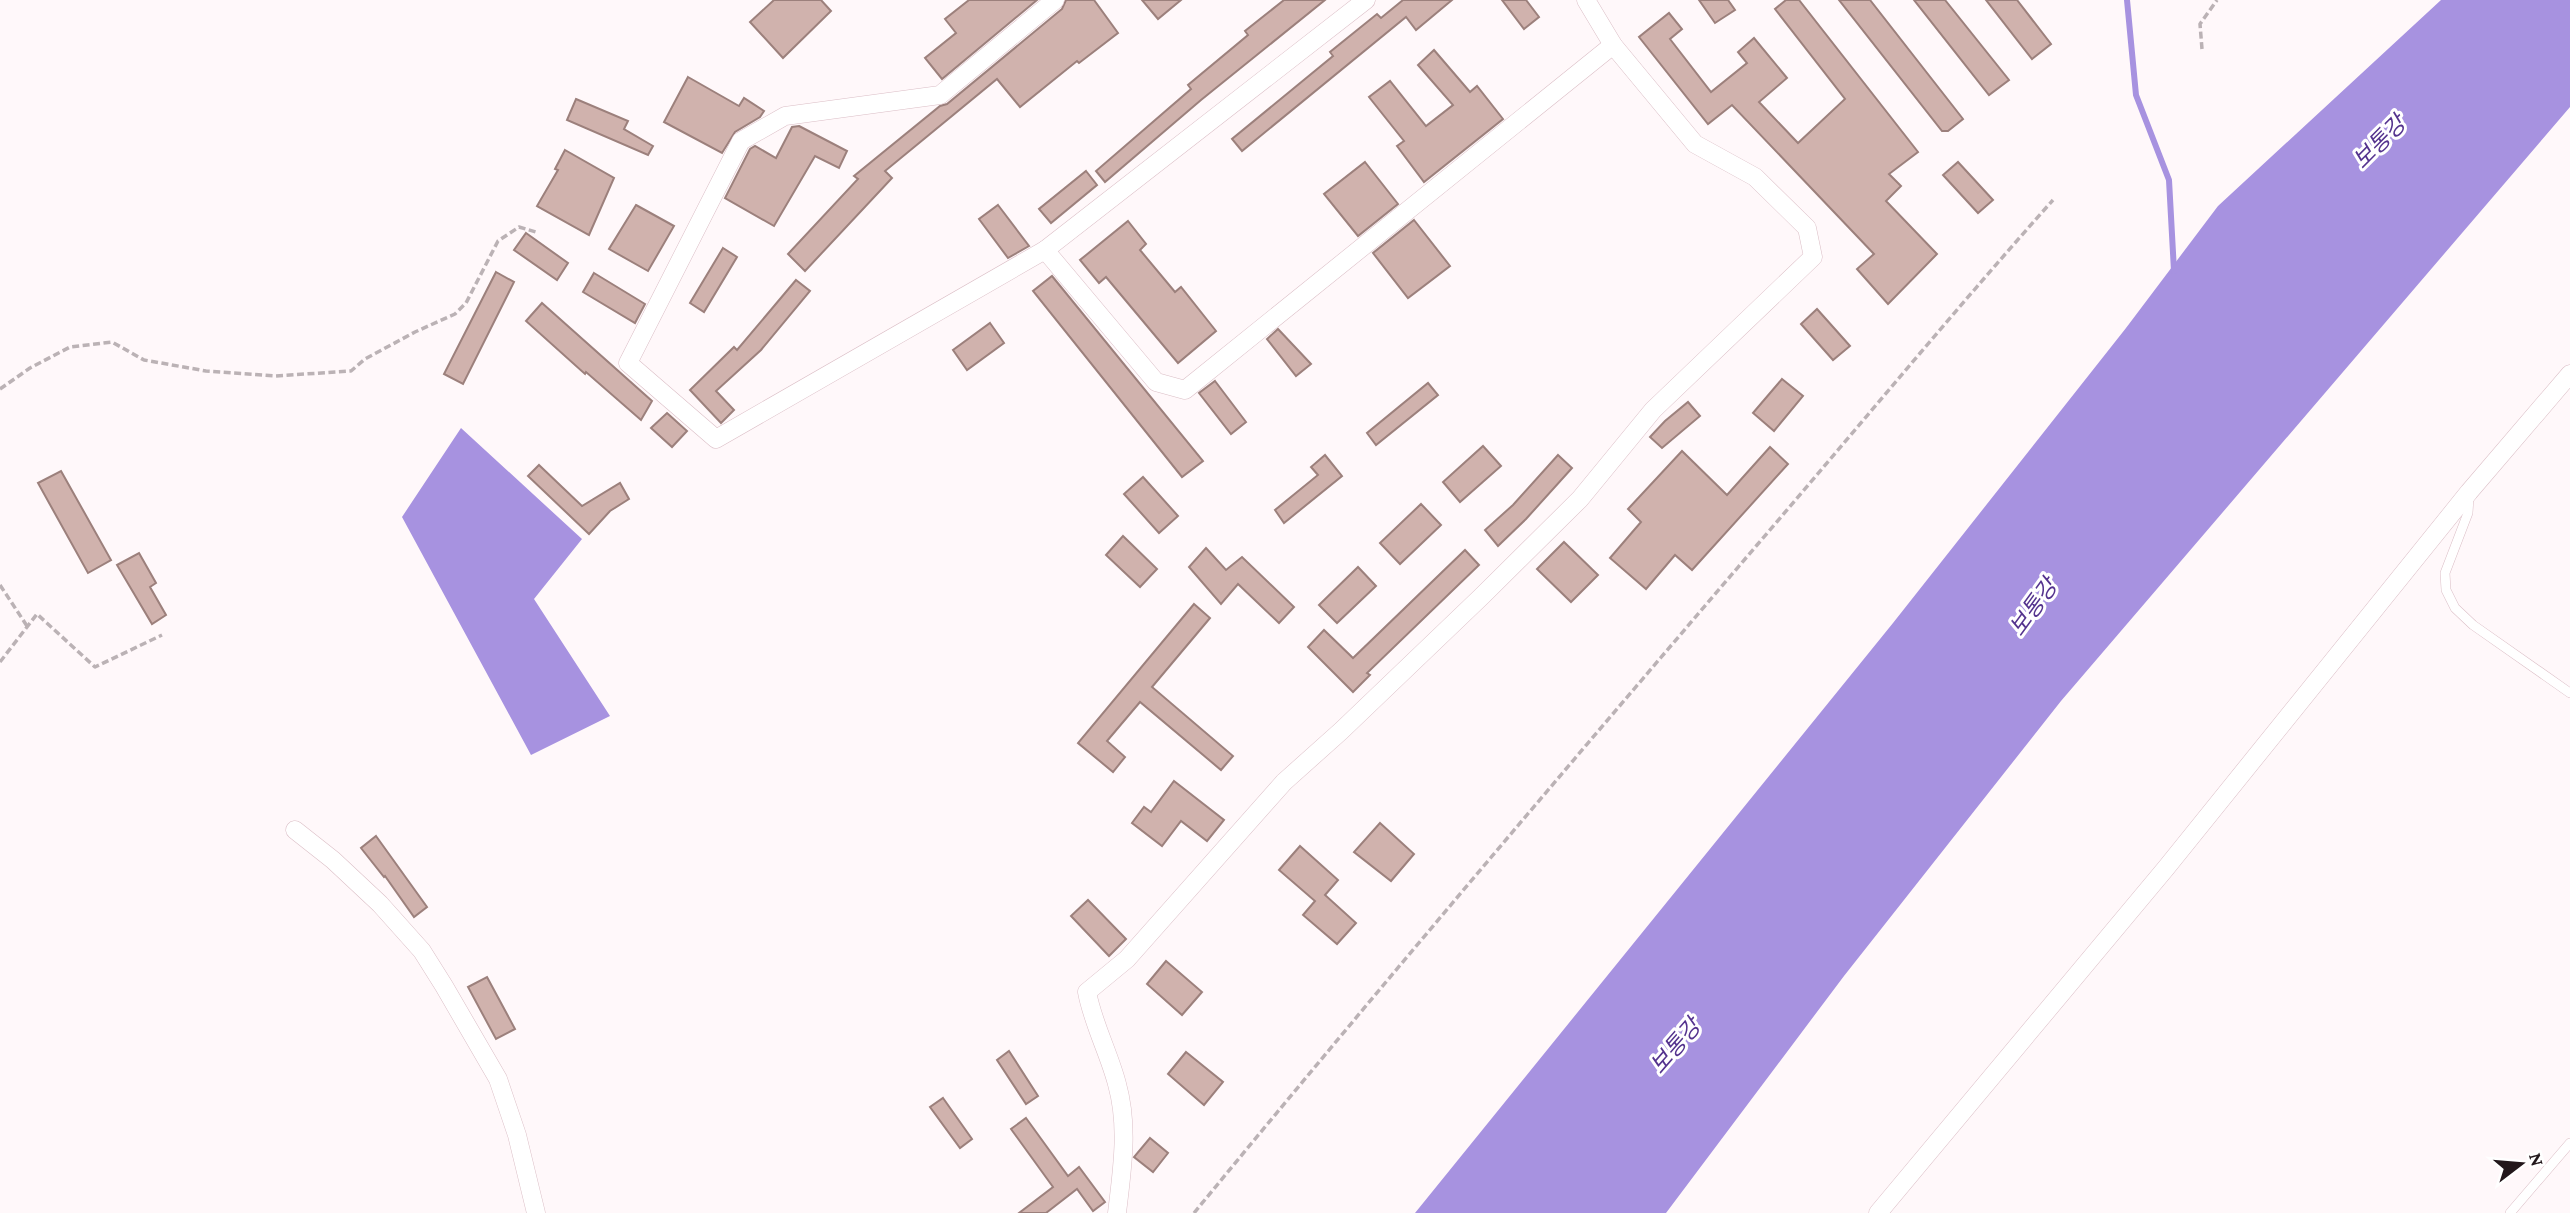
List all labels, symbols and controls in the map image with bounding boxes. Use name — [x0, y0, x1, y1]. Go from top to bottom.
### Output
water label: 보통강 — [2347, 108, 2413, 174]
water label: 보통강 — [2004, 571, 2064, 640]
water label: 보통강 — [1644, 1011, 1707, 1078]
north arrow — [2486, 1129, 2556, 1199]
text: N — [2525, 1150, 2549, 1169]

